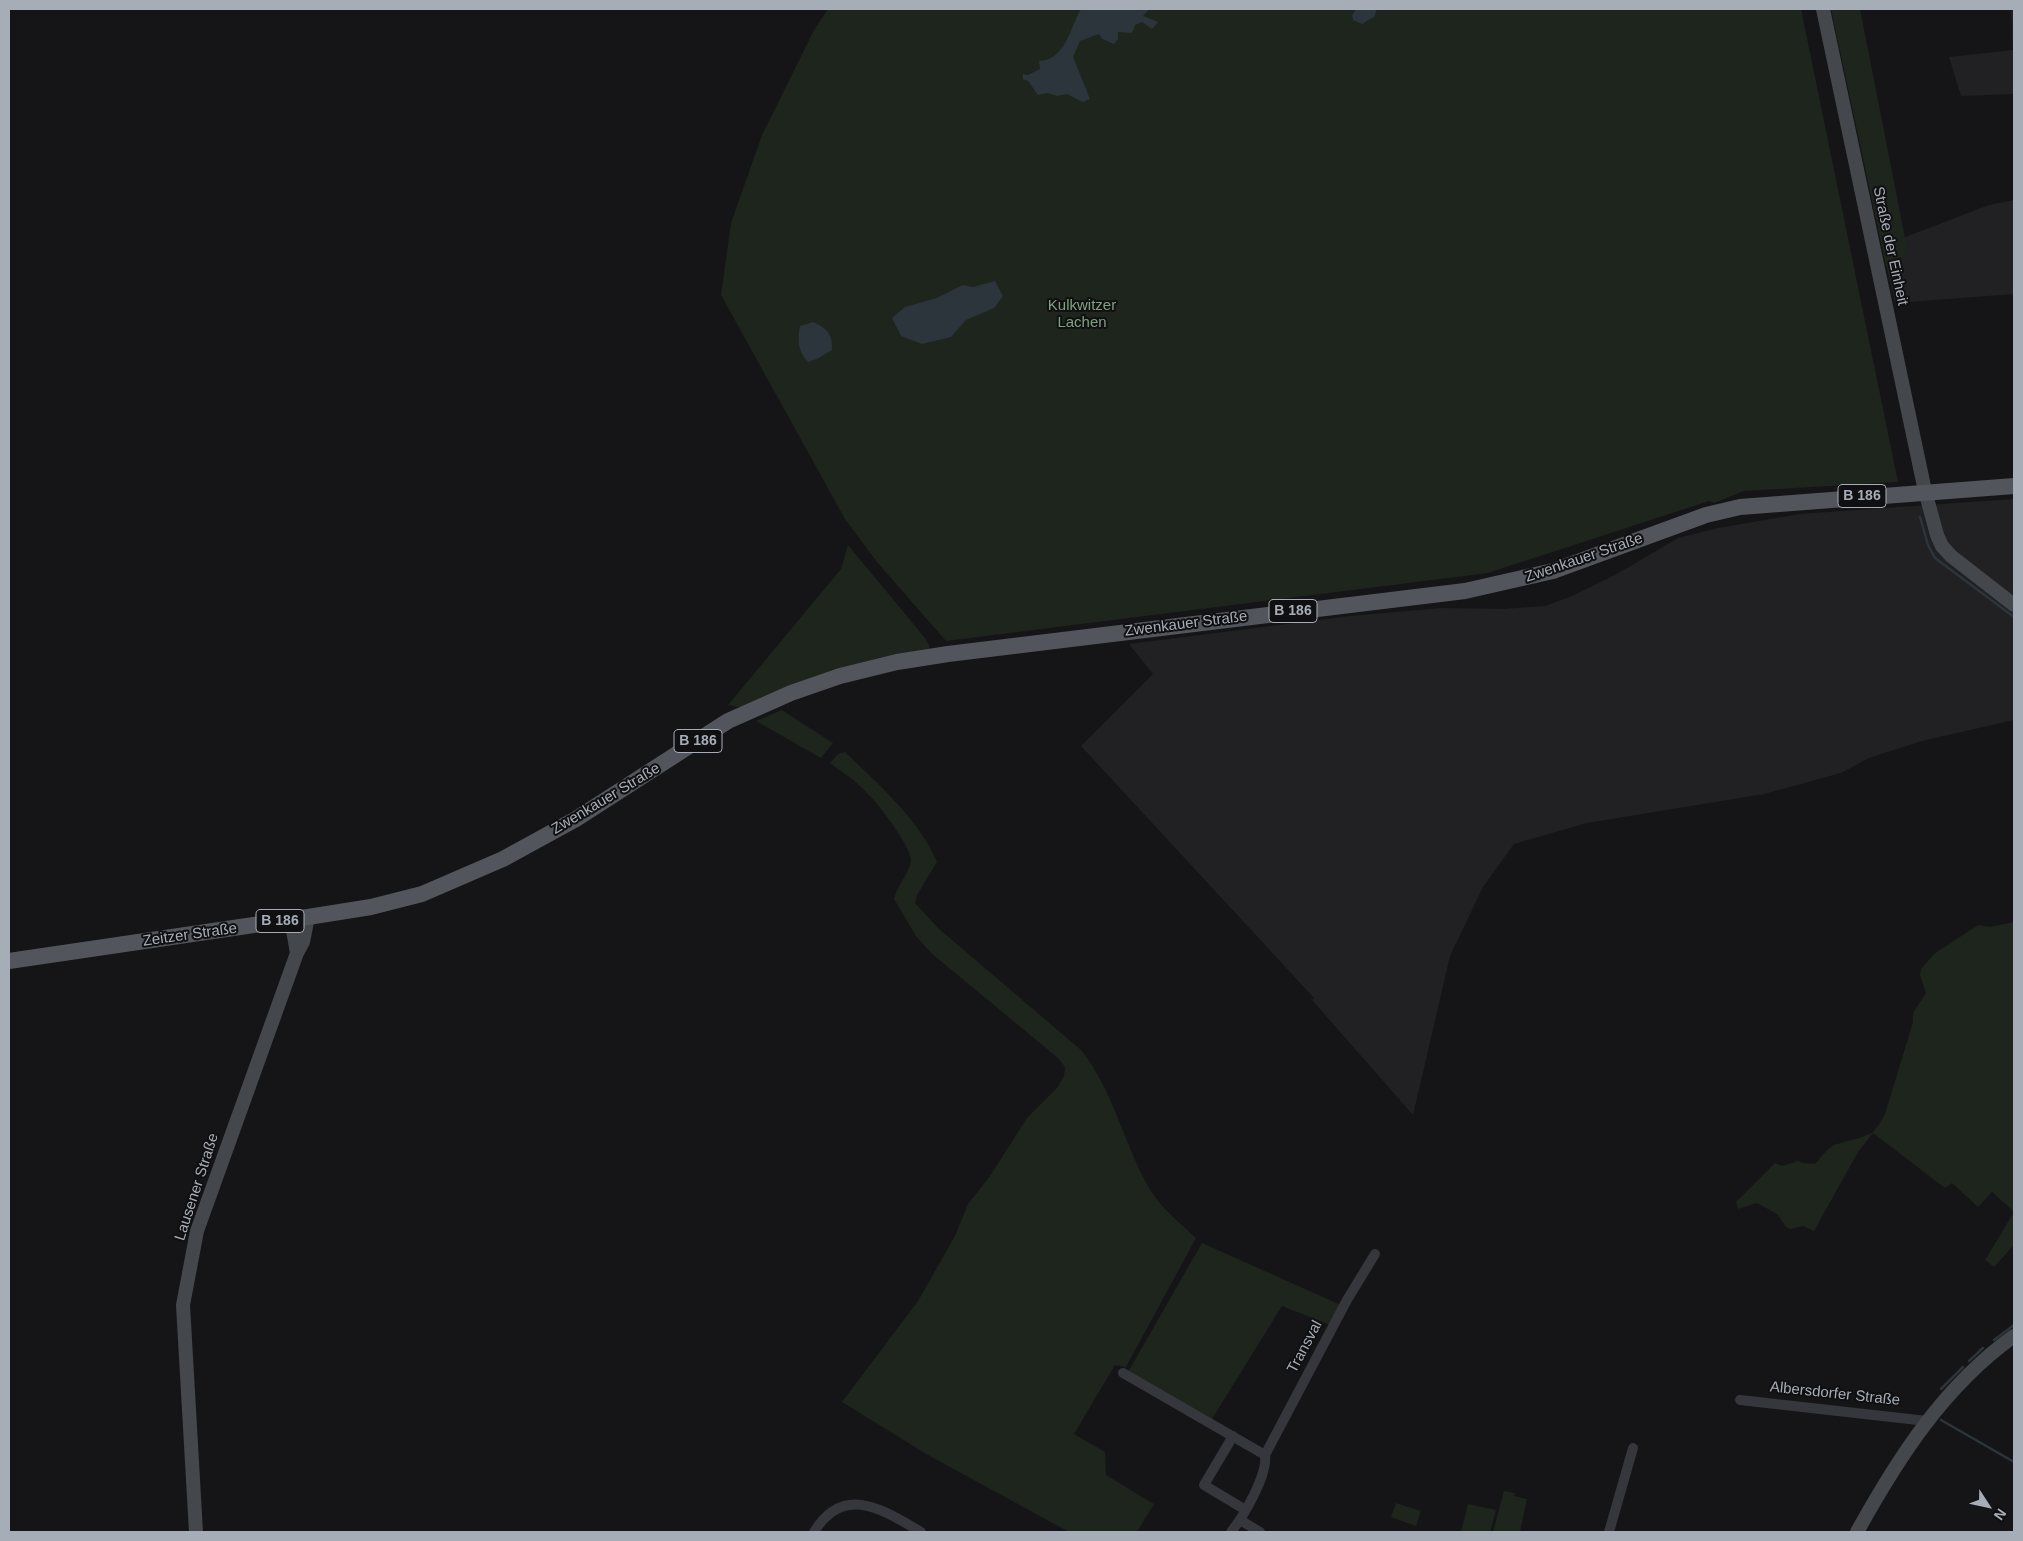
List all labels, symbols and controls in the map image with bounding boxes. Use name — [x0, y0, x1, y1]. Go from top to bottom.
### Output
street label: Straße der Einheit — [1869, 185, 1911, 307]
park label: Kulkwitzer Lachen — [1048, 297, 1116, 332]
road number: B 186 — [1838, 484, 1886, 508]
street label: Zwenkauer Straße — [1523, 529, 1645, 587]
road number: B 186 — [1269, 600, 1317, 622]
street label: Zwenkauer Straße — [1124, 608, 1248, 640]
road number: B 186 — [674, 729, 722, 752]
street label: Zwenkauer Straße — [548, 760, 664, 838]
road number: B 186 — [256, 909, 304, 932]
street label: Zeitzer Straße — [142, 919, 238, 951]
street label: Lausener Straße — [171, 1131, 223, 1243]
street label: Transval — [1284, 1318, 1326, 1376]
street label: Albersdorfer Straße — [1769, 1378, 1901, 1410]
north arrow — [1963, 1481, 2013, 1531]
text: N — [1991, 1506, 2010, 1523]

